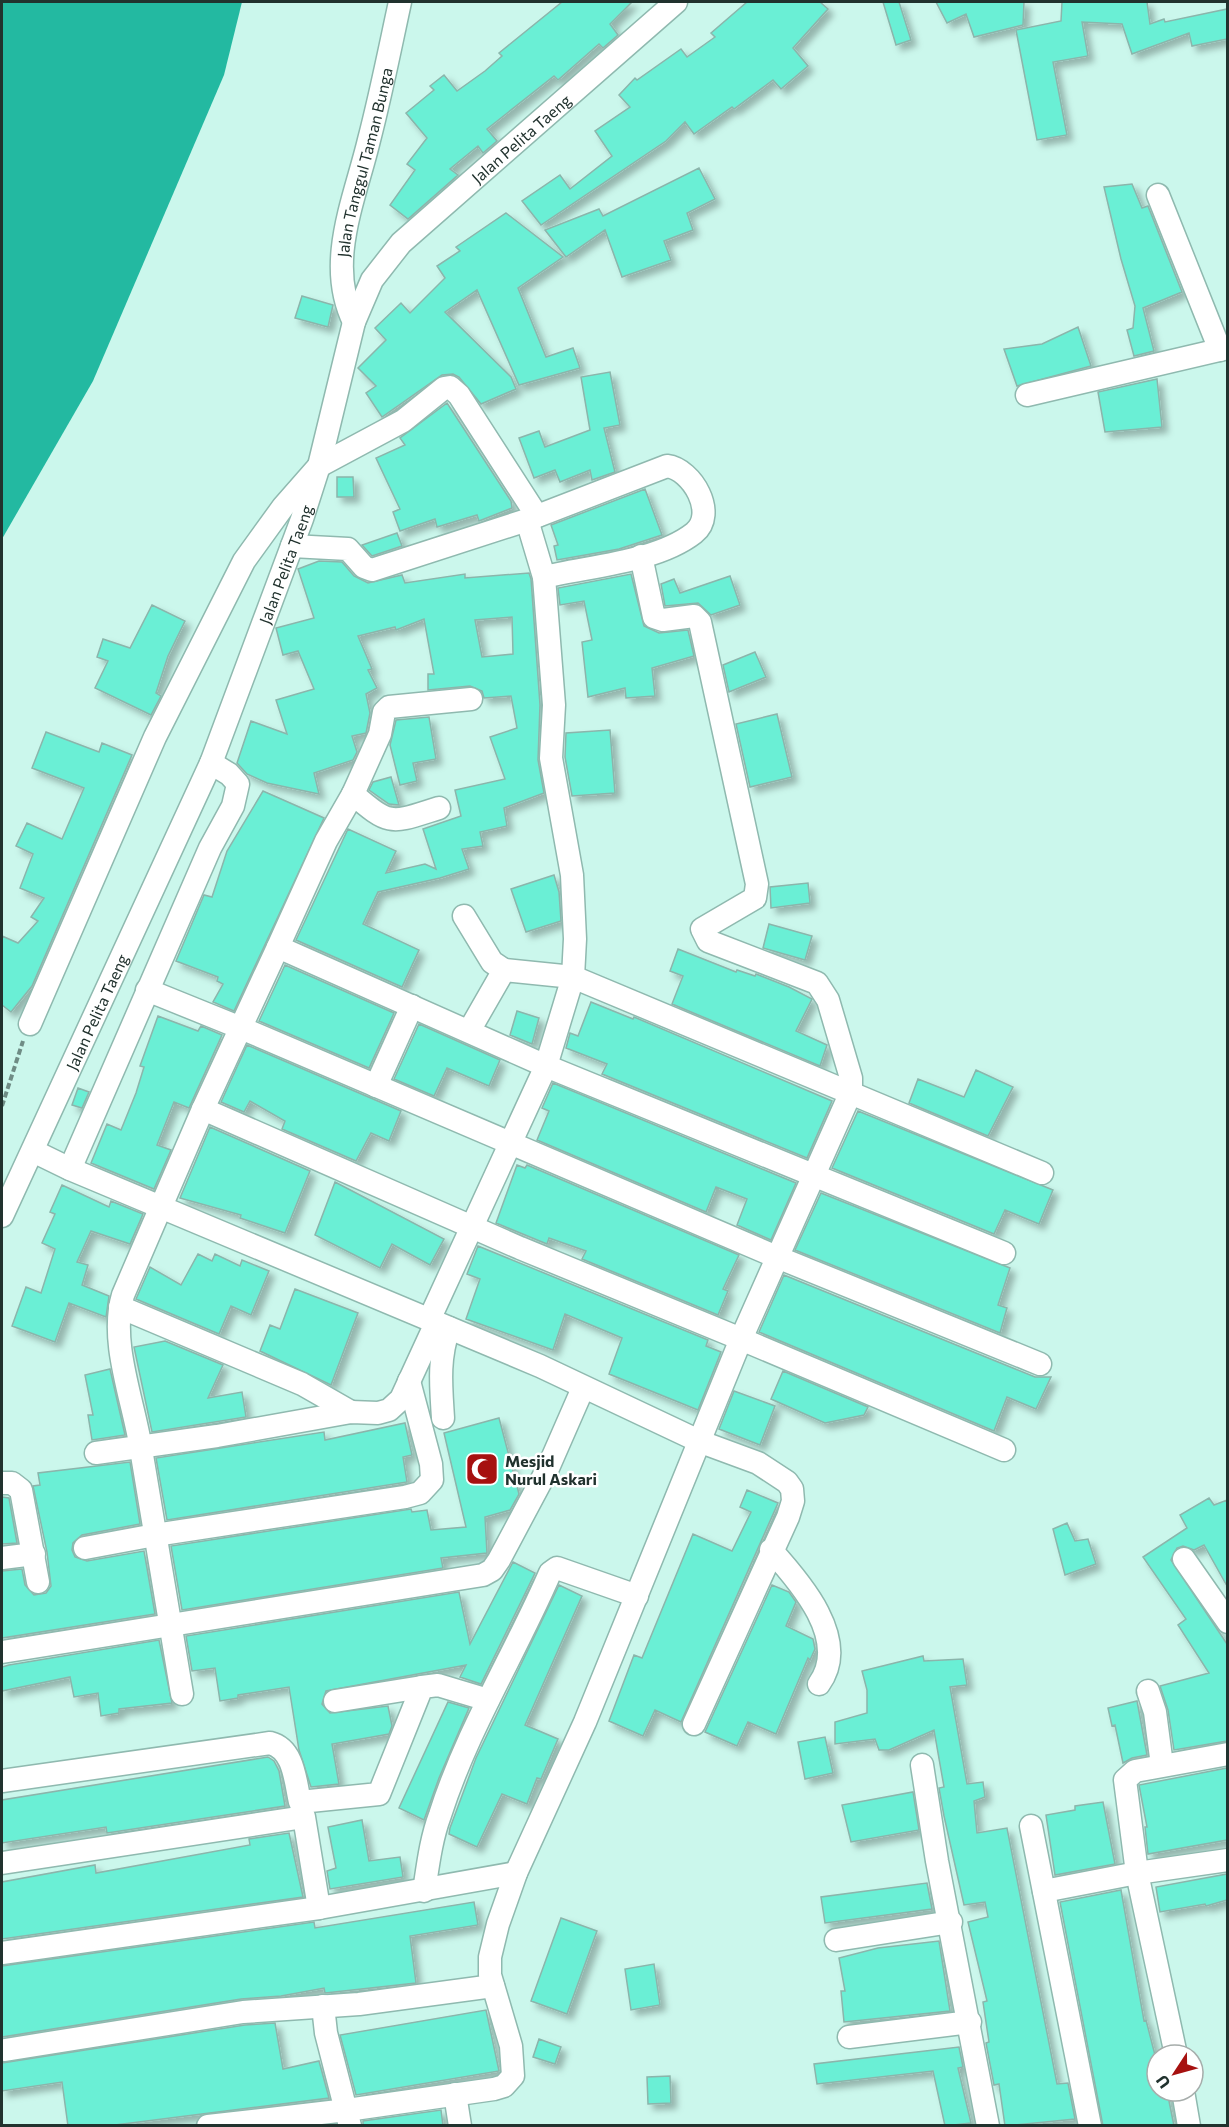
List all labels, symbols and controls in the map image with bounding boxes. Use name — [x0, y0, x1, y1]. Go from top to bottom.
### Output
street label: Jalan Tanggul Taman Bunga — [333, 66, 395, 258]
street label: Jalan Pelita Taeng — [467, 89, 574, 187]
street label: Jalan Pelita Taeng — [254, 502, 316, 626]
street label: Jalan Pelita Taeng — [61, 950, 131, 1073]
mosque icon: Mesjid Nurul Askari — [464, 1451, 500, 1487]
place label: Mesjid Nurul Askari — [505, 1451, 597, 1488]
north arrow — [1145, 2043, 1205, 2103]
text: U — [1151, 2072, 1174, 2092]

